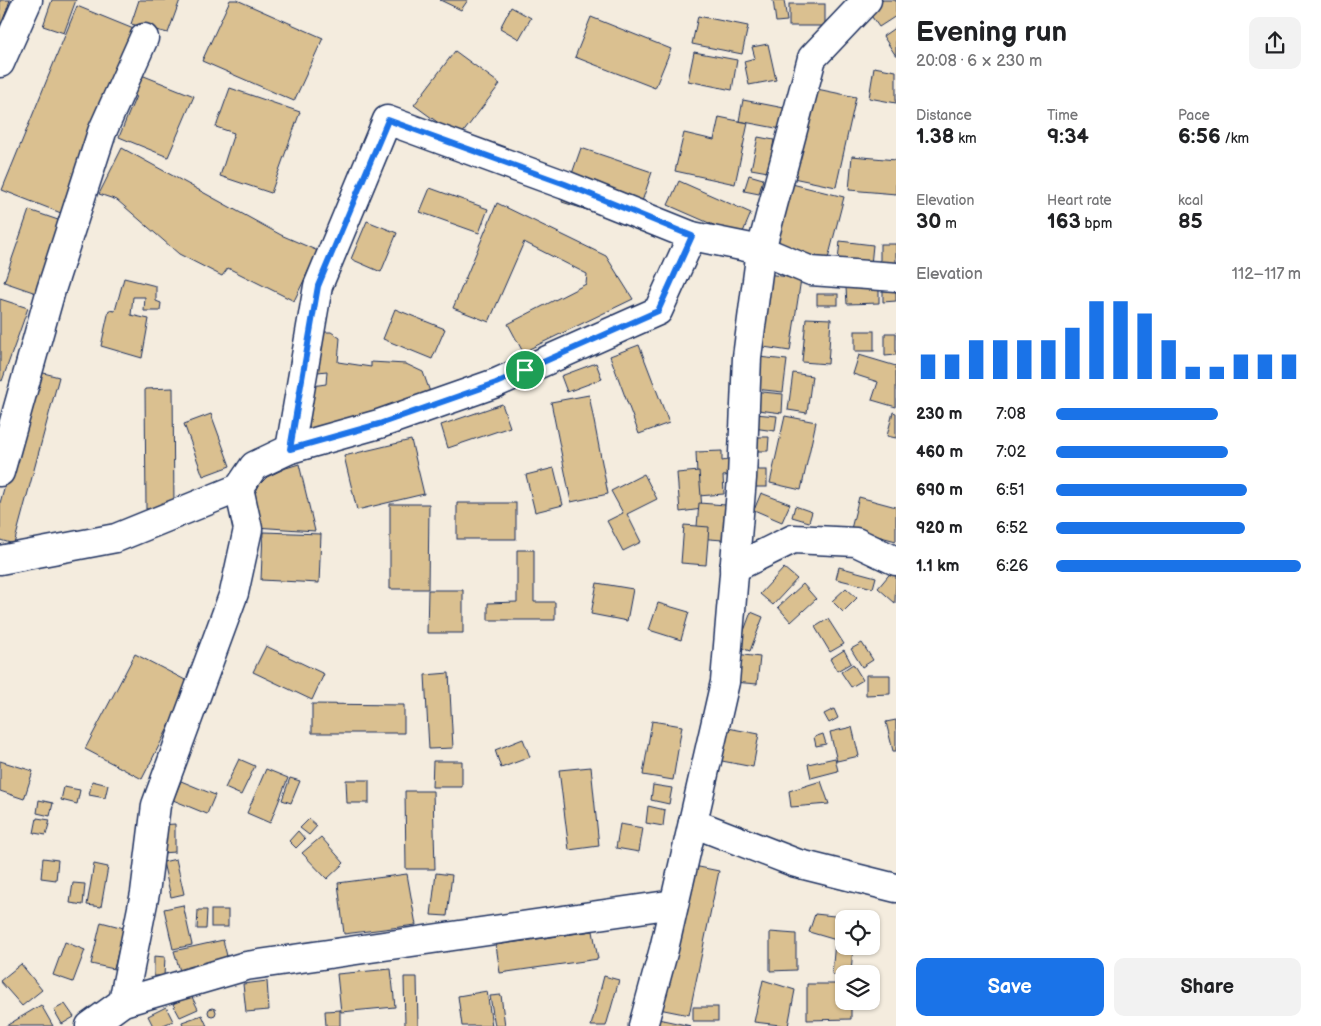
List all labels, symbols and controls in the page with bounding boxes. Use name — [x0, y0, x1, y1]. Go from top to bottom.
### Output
text: Evening run — [916, 16, 1067, 49]
button: share — [1249, 17, 1301, 69]
text: 20:08 · 6 × 230 m — [916, 52, 1042, 71]
text: Distance — [916, 107, 972, 124]
text: Time — [1047, 107, 1078, 124]
text: Pace — [1178, 107, 1210, 124]
text: 1.38 — [916, 124, 954, 149]
text: 9:34 — [1047, 124, 1089, 149]
text: 6:56 — [1178, 124, 1221, 149]
text: km — [954, 130, 977, 147]
text: /km — [1221, 130, 1249, 147]
text: Elevation — [916, 192, 974, 209]
text: Heart rate — [1047, 192, 1112, 209]
text: kcal — [1178, 192, 1203, 209]
text: 30 — [916, 209, 941, 234]
text: 163 — [1047, 209, 1081, 234]
text: 85 — [1178, 209, 1203, 234]
text: m — [941, 215, 957, 232]
text: bpm — [1081, 215, 1112, 232]
text: Elevation — [916, 265, 983, 284]
text: 112–117 m — [1232, 265, 1301, 284]
pin — [504, 349, 546, 391]
icon: arrive — [511, 356, 539, 384]
text: 230 m — [916, 405, 962, 424]
text: 7:08 — [996, 405, 1026, 424]
text: 460 m — [916, 443, 963, 462]
text: 7:02 — [996, 443, 1026, 462]
text: 690 m — [916, 481, 963, 500]
text: 6:51 — [996, 481, 1024, 500]
text: 920 m — [916, 519, 963, 538]
text: 6:52 — [996, 519, 1028, 538]
text: 1.1 km — [916, 557, 959, 576]
text: 6:26 — [996, 557, 1028, 576]
map controls — [835, 910, 880, 1010]
button: locate — [835, 910, 880, 955]
button: Save — [916, 958, 1104, 1016]
button: Share — [1114, 958, 1301, 1016]
button: layers — [835, 965, 880, 1010]

